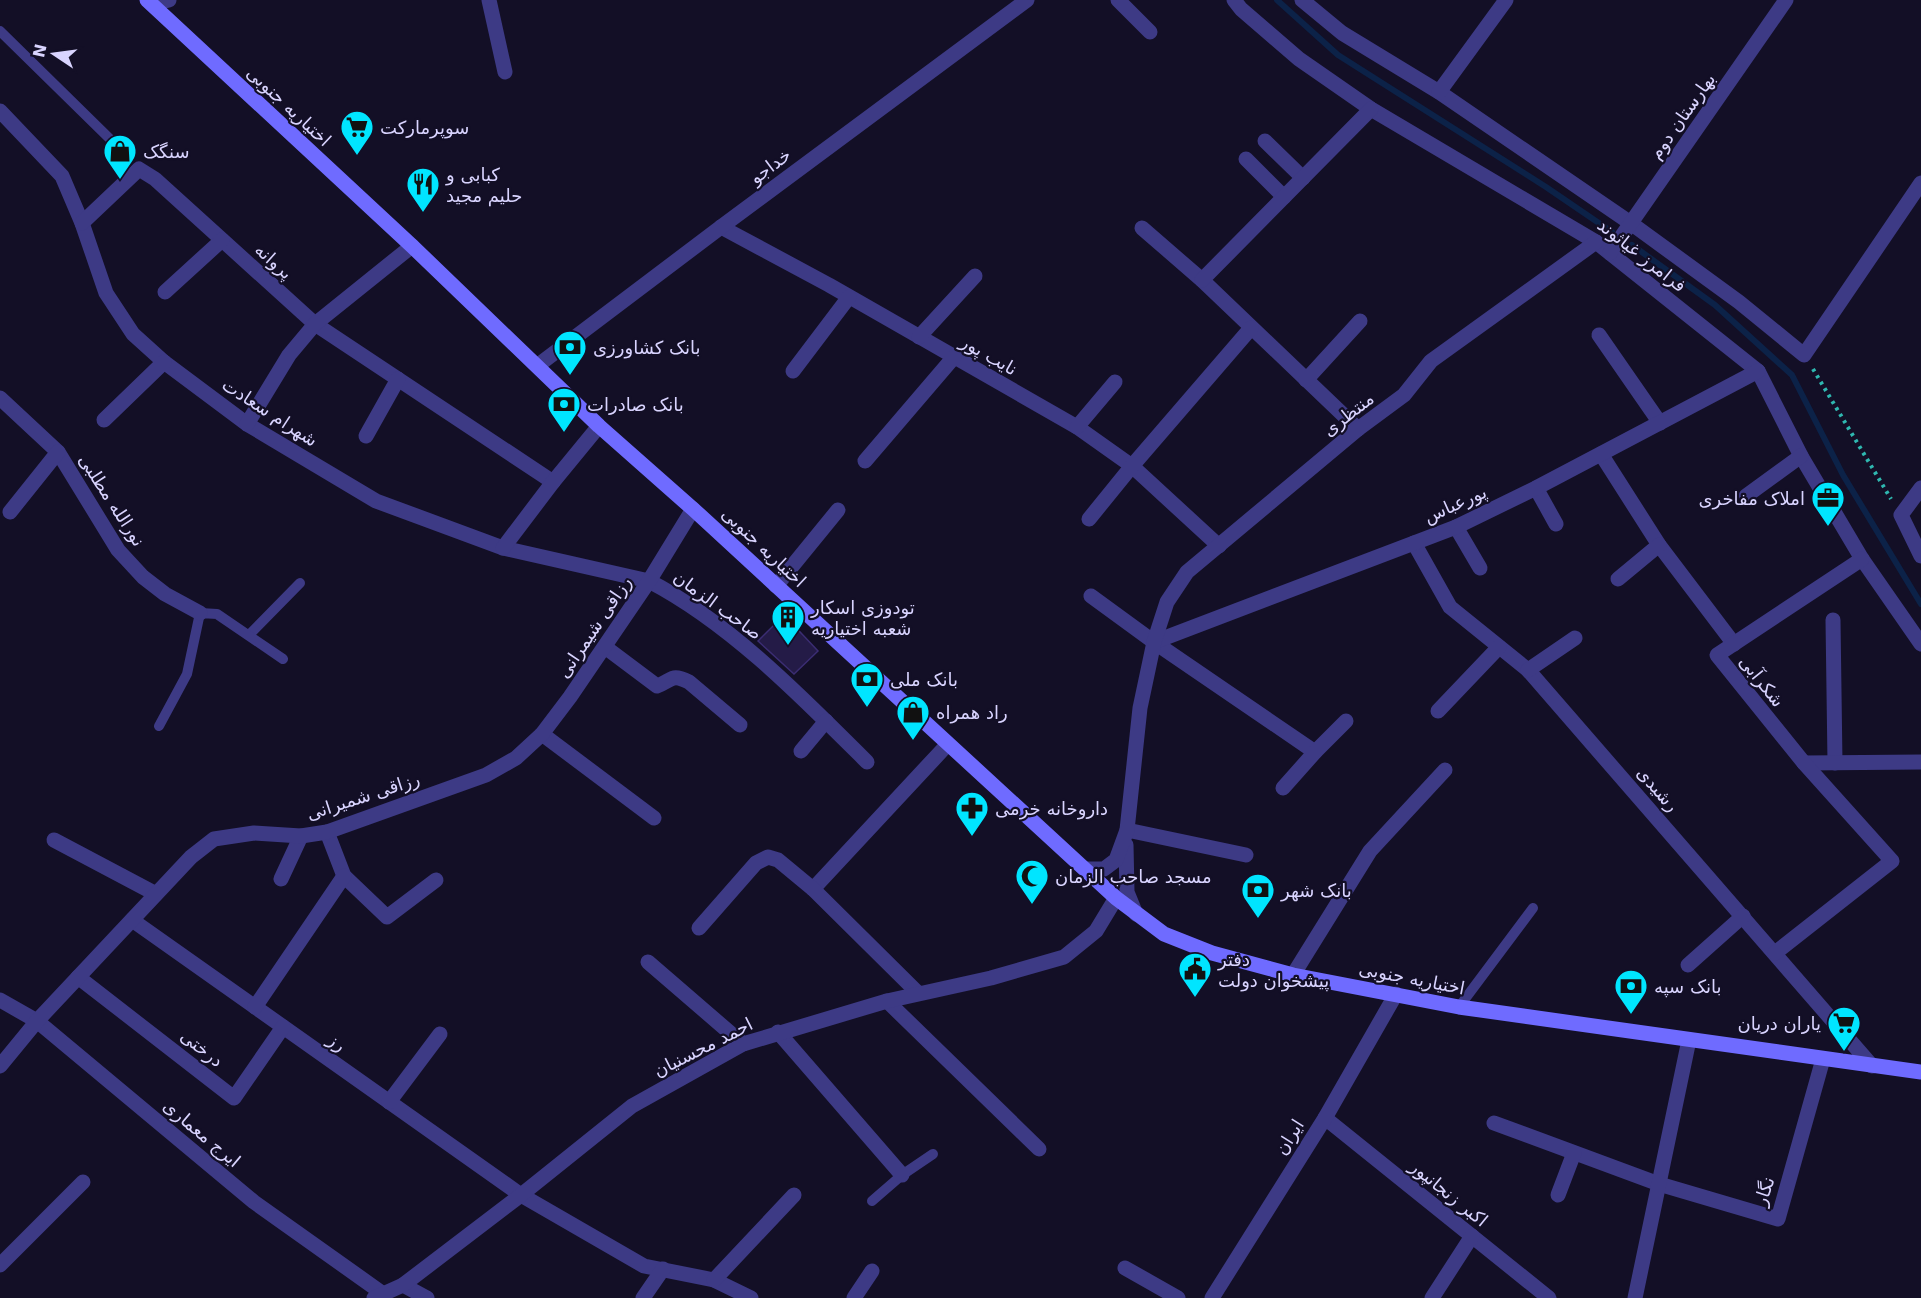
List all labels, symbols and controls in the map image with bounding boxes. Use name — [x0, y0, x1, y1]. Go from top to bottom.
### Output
north arrow — [24, 24, 84, 84]
text: N — [29, 42, 51, 59]
street label: اختیاریه جنوبی — [242, 62, 335, 151]
street label: بهارستان دوم — [1645, 69, 1720, 164]
supermarket icon: سوپرمارکت — [339, 109, 375, 156]
place label: سوپرمارکت — [380, 117, 469, 139]
shop icon: سنگک — [102, 133, 138, 180]
place label: سنگک — [143, 141, 190, 162]
street label: خداجو — [745, 144, 795, 190]
place label: کبابی و حلیم مجید — [445, 164, 522, 207]
restaurant icon: کبابی و حلیم مجید — [405, 166, 441, 213]
street label: فرامرز غیاثوند — [1593, 214, 1690, 297]
street label: پروانه — [250, 239, 297, 284]
bank icon: بانک کشاورزی — [552, 329, 588, 376]
street label: نایب پور — [956, 330, 1021, 380]
place label: بانک کشاورزی — [593, 337, 701, 359]
street label: شهرام سعادت — [218, 373, 322, 451]
bank icon: بانک صادرات — [546, 386, 582, 433]
street label: منتظری — [1318, 387, 1378, 441]
place label: بانک صادرات — [587, 394, 684, 415]
street label: نورالله مطلبی — [74, 450, 150, 551]
office icon: املاک مفاخری — [1810, 480, 1846, 527]
street label: پورعباس — [1420, 481, 1490, 528]
place label: املاک مفاخری — [1698, 488, 1805, 510]
street label: اختیاریه جنوبی — [717, 503, 810, 592]
street label: صاحب الزمان — [669, 566, 766, 645]
street label: رزاقی شیمرانی — [552, 572, 636, 682]
place label: تودوزی اسکار شعبه اختیاریه — [810, 597, 915, 639]
building icon: تودوزی اسکار شعبه اختیاریه — [770, 599, 806, 646]
street label: شکرآبی — [1734, 650, 1790, 712]
bank icon: بانک ملی — [849, 661, 885, 708]
place label: بانک ملی — [890, 669, 958, 690]
shop icon: راد همراه — [895, 694, 931, 741]
place label: راد همراه — [936, 702, 1008, 724]
street label: رشیدی — [1633, 762, 1683, 816]
street label: رزاقی شمیرانی — [304, 768, 422, 825]
pharmacy icon: داروخانه خرمی — [954, 790, 990, 837]
place label: داروخانه خرمی — [995, 798, 1108, 820]
mosque icon: مسجد صاحب الزمان — [1014, 858, 1050, 905]
place label: مسجد صاحب الزمان — [1055, 866, 1212, 888]
bank icon: بانک شهر — [1240, 872, 1276, 919]
place label: بانک شهر — [1280, 880, 1352, 902]
place label: دفتر پیشخوان دولت — [1217, 949, 1329, 992]
public building icon: دفتر پیشخوان دولت — [1177, 951, 1213, 998]
street label: اختیاریه جنوبی — [1357, 957, 1467, 1000]
bank icon: بانک سپه — [1613, 968, 1649, 1015]
place label: بانک سپه — [1654, 976, 1722, 998]
supermarket icon: یاران دریان — [1826, 1005, 1862, 1052]
street label: احمد محسنیان — [650, 1013, 756, 1081]
place label: یاران دریان — [1737, 1013, 1821, 1034]
street label: درختی — [177, 1025, 227, 1071]
street label: رز — [323, 1028, 350, 1056]
street label: ایرج معماری — [158, 1095, 245, 1172]
street label: ایران — [1270, 1115, 1309, 1159]
street label: اکبر زنجانپور — [1404, 1155, 1492, 1231]
street label: نگار — [1749, 1174, 1779, 1209]

